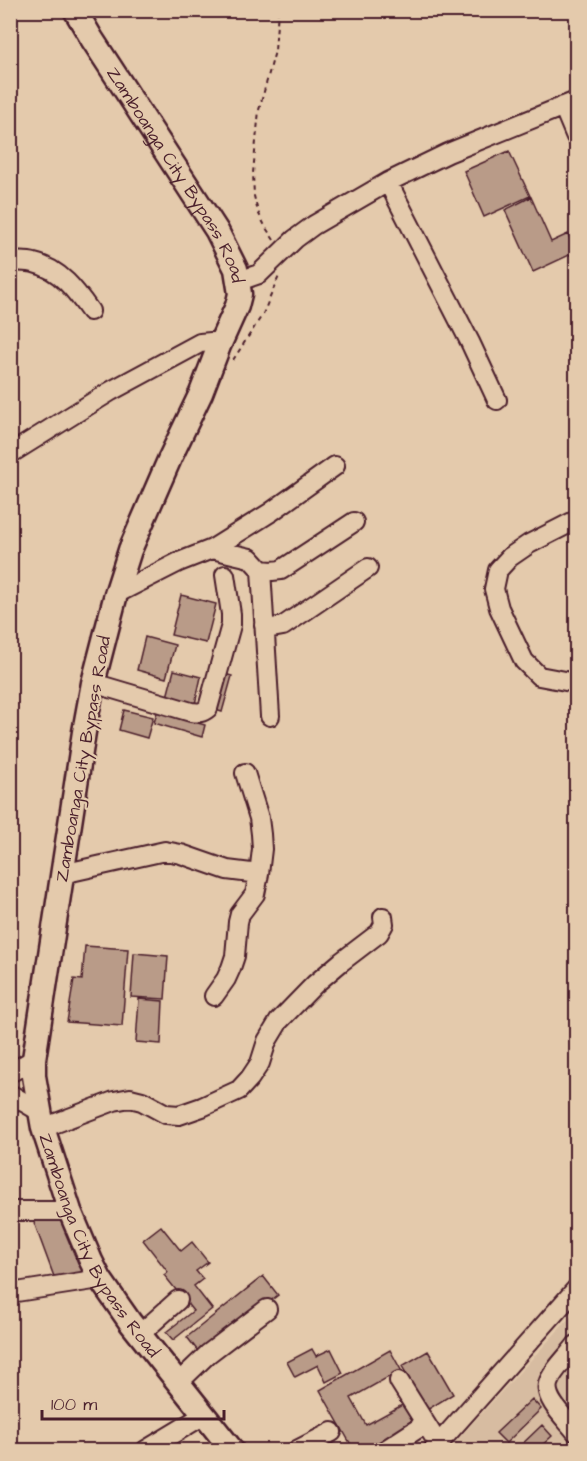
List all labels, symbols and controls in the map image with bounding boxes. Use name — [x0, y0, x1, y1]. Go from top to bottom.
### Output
street label: Zamboanga City Bypass Road — [101, 62, 251, 285]
street label: Zamboanga City Bypass Road — [49, 634, 118, 884]
street label: Zamboanga City Bypass Road — [33, 1130, 166, 1363]
scale bar — [42, 1383, 224, 1421]
text: 100 m — [51, 1392, 97, 1417]

